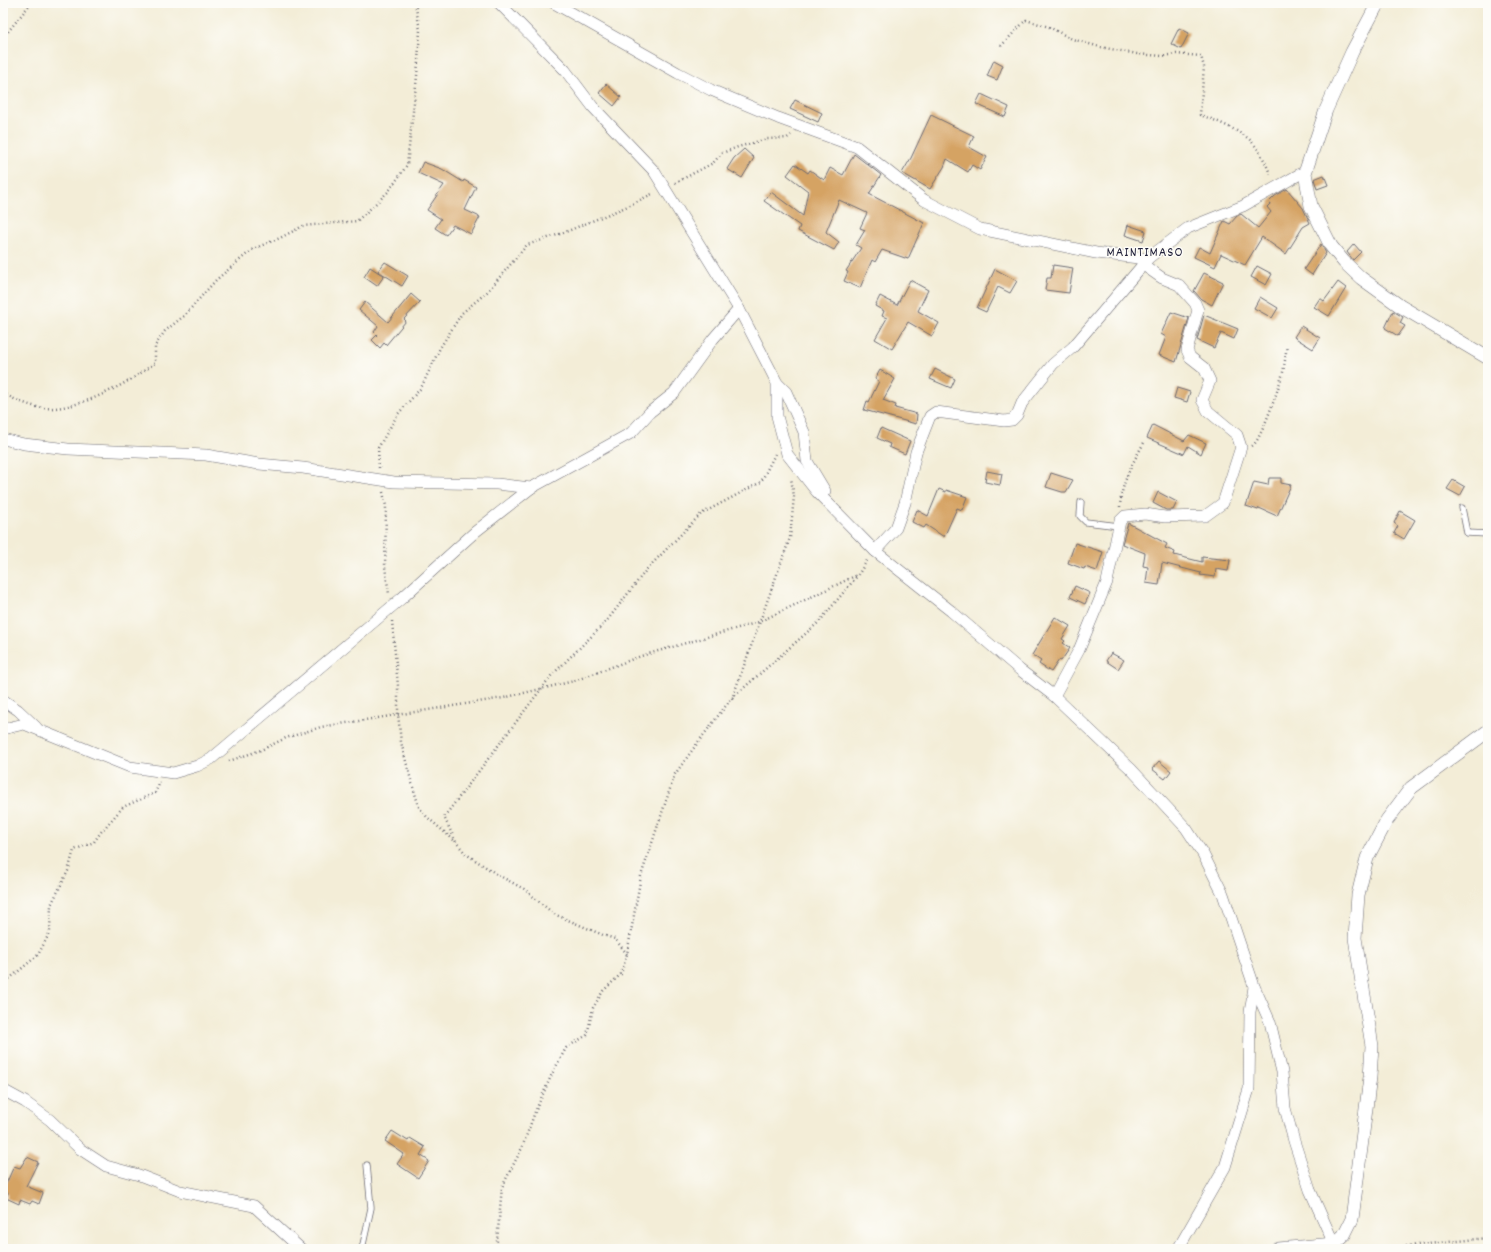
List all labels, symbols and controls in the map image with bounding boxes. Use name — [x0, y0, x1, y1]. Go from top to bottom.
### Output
district label: MAINTIMASO — [1106, 243, 1184, 263]

